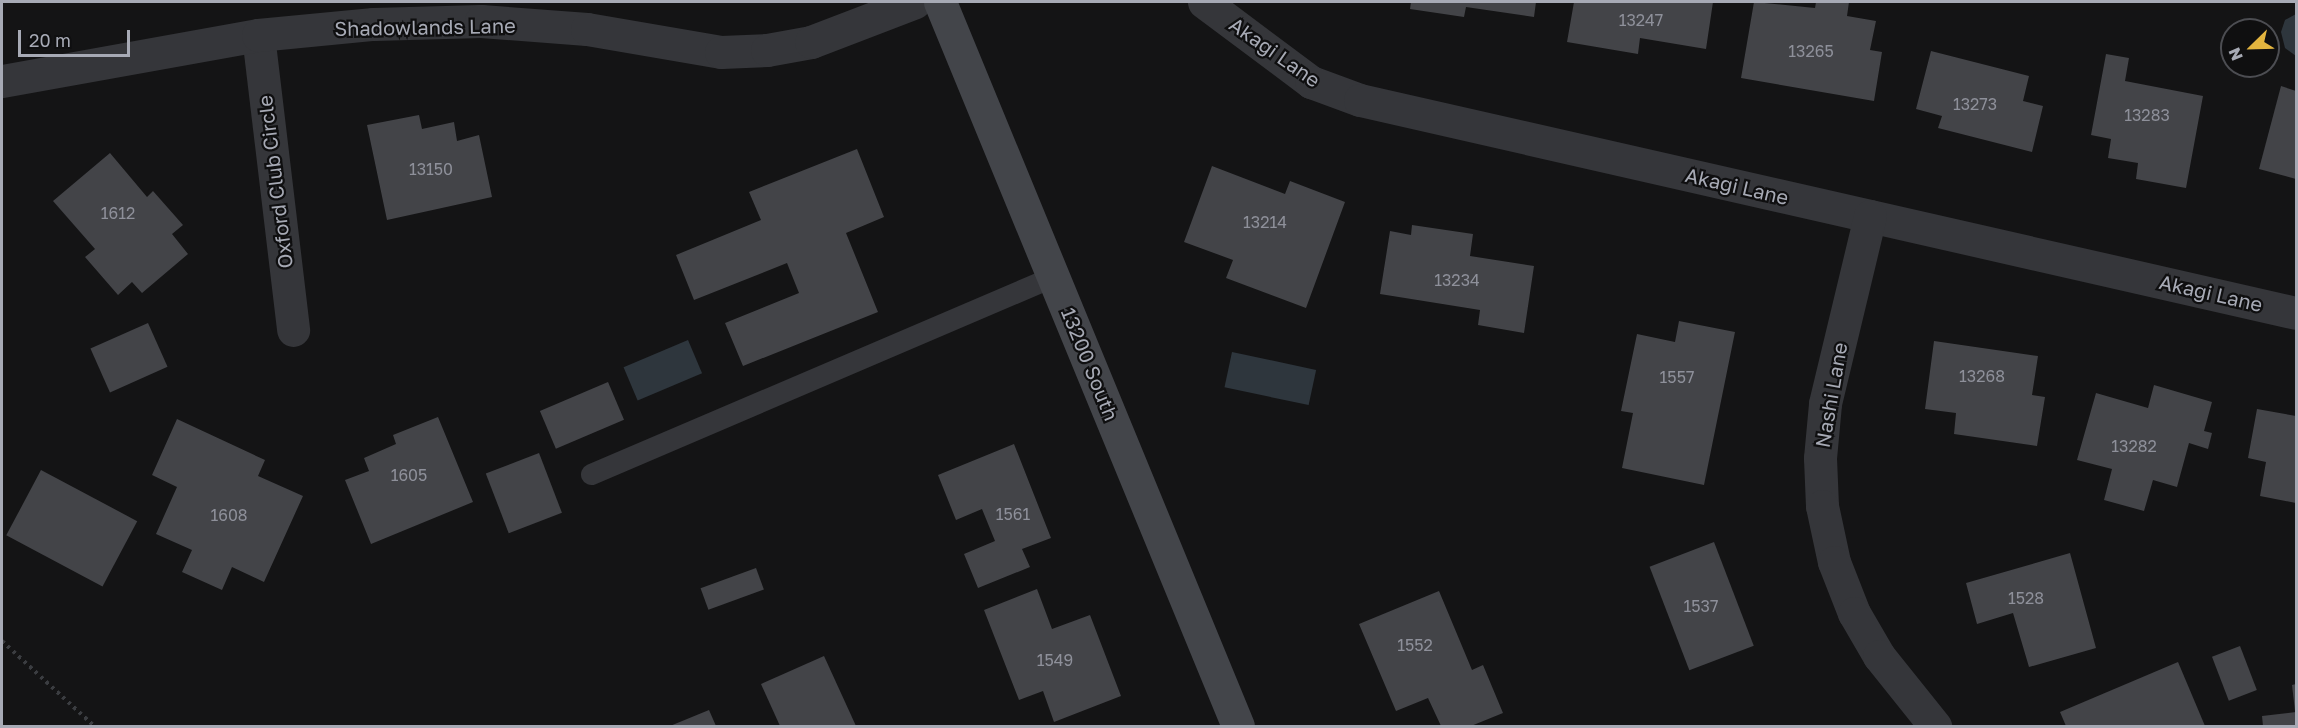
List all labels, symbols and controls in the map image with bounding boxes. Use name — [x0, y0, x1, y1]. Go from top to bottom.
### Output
house number: 13247 — [1619, 10, 1663, 30]
street label: Akagi Lane — [1225, 12, 1325, 92]
street label: Shadowlands Lane — [334, 13, 516, 41]
scale bar — [21, 18, 134, 56]
north arrow — [2220, 18, 2280, 78]
text: 20 m — [29, 29, 71, 51]
house number: 13265 — [1788, 41, 1834, 61]
text: N — [2224, 45, 2247, 64]
street label: Oxford Club Circle — [252, 94, 298, 270]
house number: 13273 — [1953, 94, 1997, 114]
house number: 13283 — [2124, 105, 2170, 125]
house number: 13150 — [409, 159, 453, 179]
street label: Akagi Lane — [1683, 162, 1791, 210]
house number: 1612 — [101, 203, 135, 223]
house number: 13214 — [1243, 212, 1287, 232]
street label: Akagi Lane — [2157, 269, 2265, 317]
house number: 13234 — [1434, 270, 1480, 290]
street label: 13200 South — [1056, 304, 1124, 424]
street label: Nashi Lane — [1810, 340, 1852, 450]
house number: 13268 — [1959, 366, 2005, 386]
house number: 1557 — [1660, 367, 1694, 387]
house number: 13282 — [2111, 436, 2157, 456]
house number: 1605 — [391, 465, 427, 485]
house number: 1561 — [996, 504, 1030, 524]
house number: 1608 — [210, 505, 248, 525]
house number: 1528 — [2008, 588, 2044, 608]
house number: 1537 — [1684, 596, 1718, 616]
house number: 1552 — [1397, 635, 1433, 655]
house number: 1549 — [1037, 650, 1073, 670]

